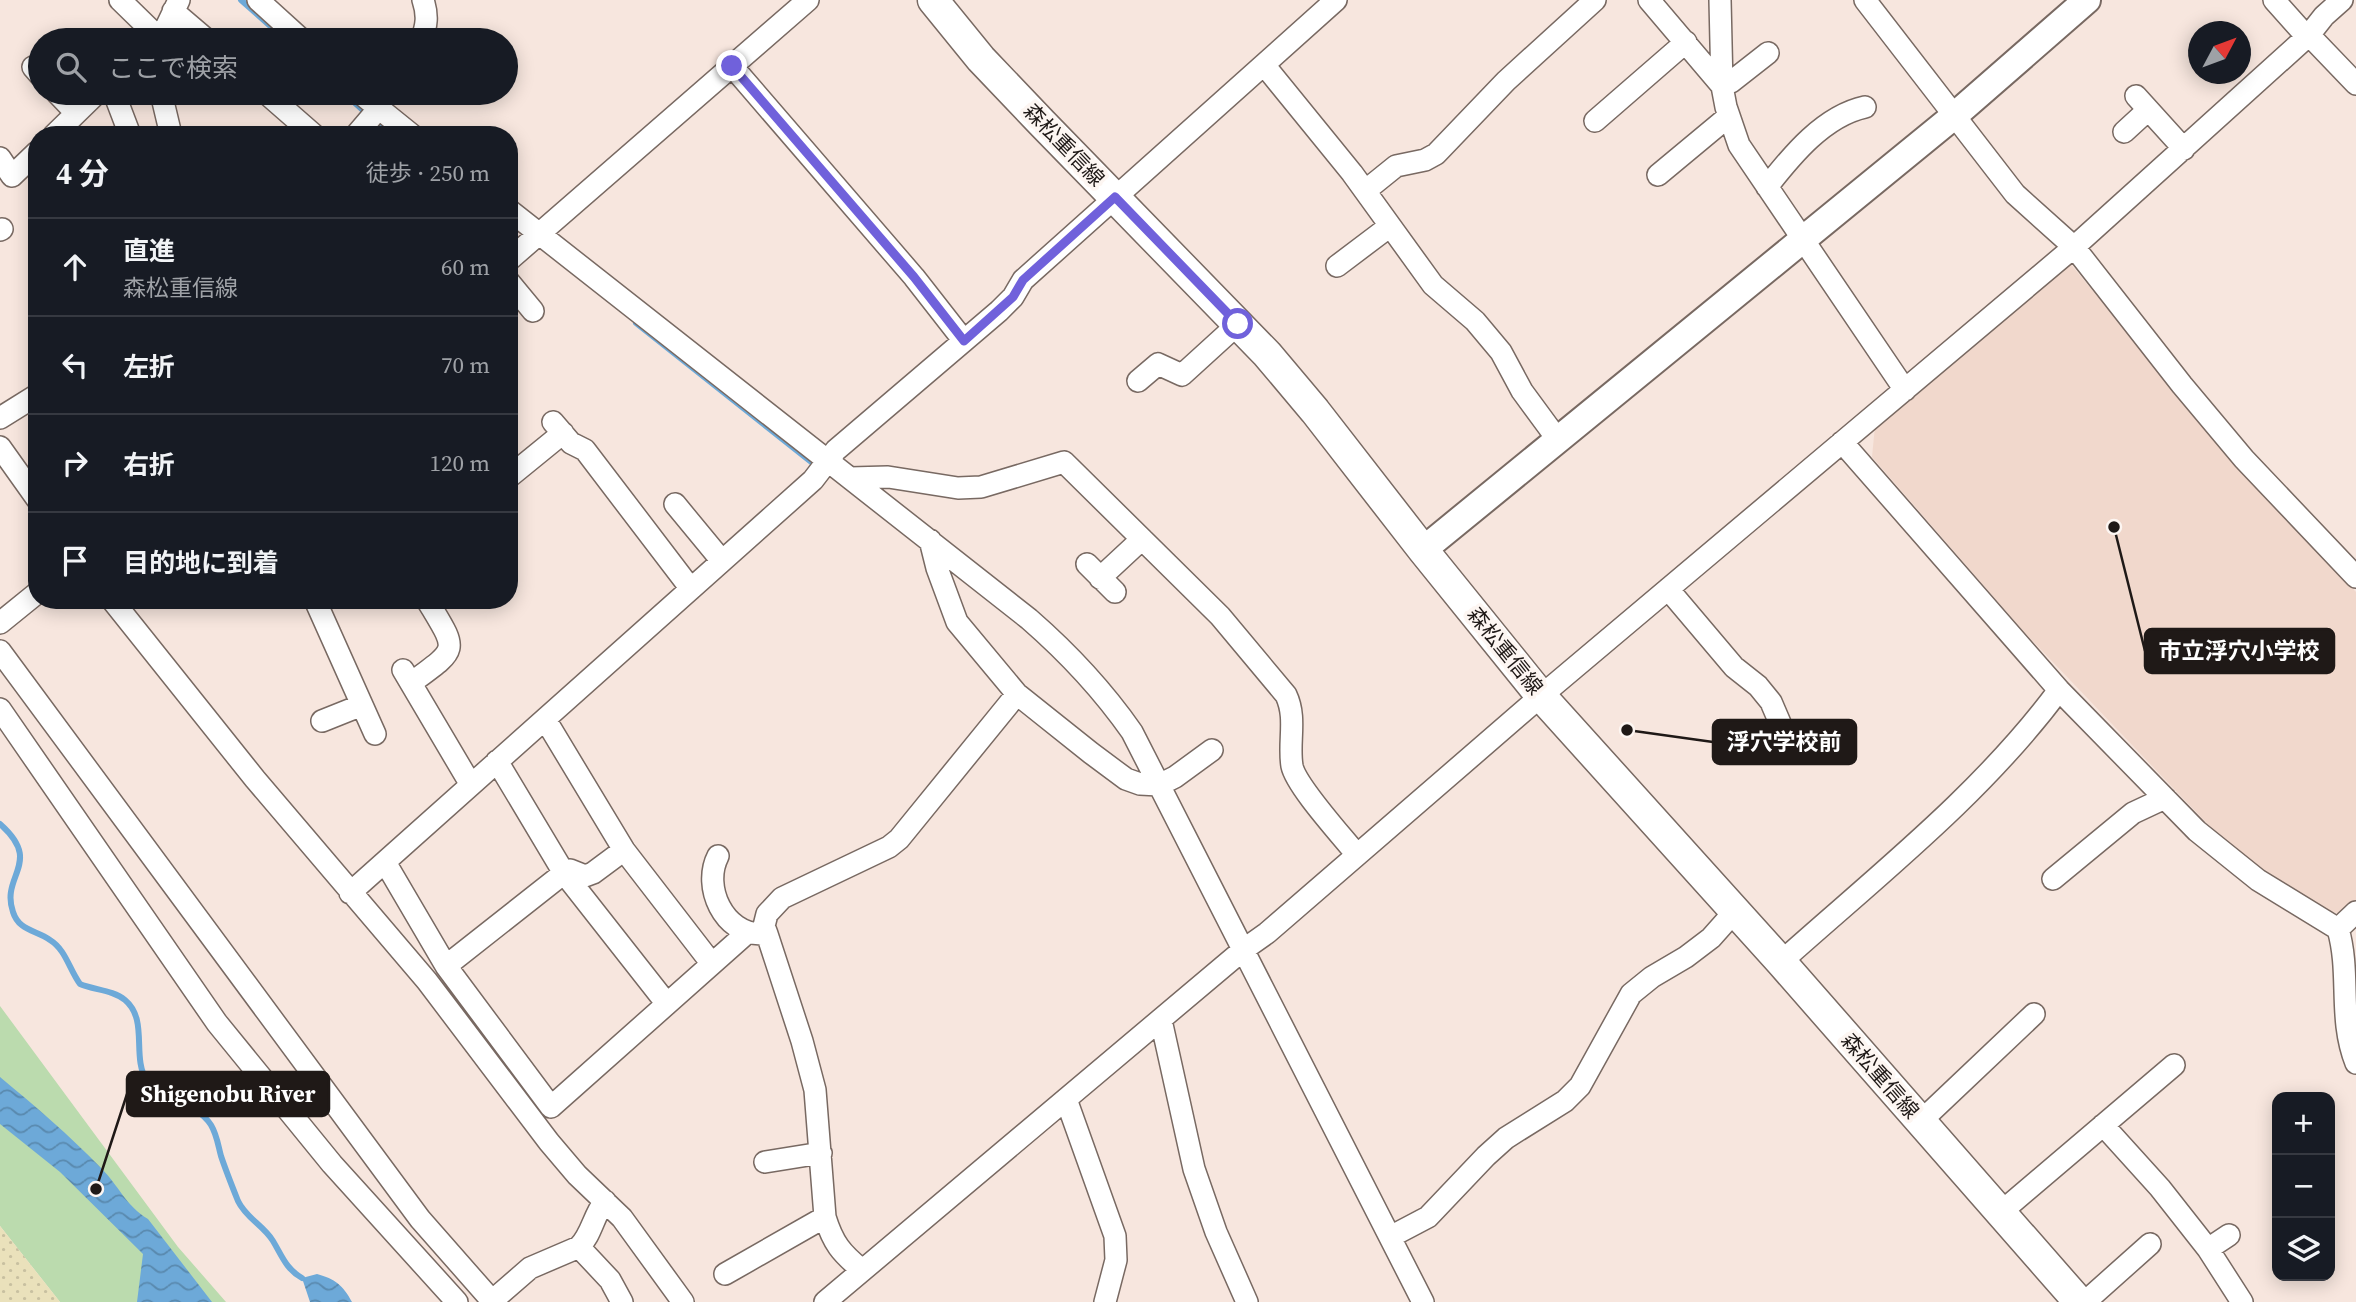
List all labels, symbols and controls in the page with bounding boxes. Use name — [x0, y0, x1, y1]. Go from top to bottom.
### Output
north arrow — [2188, 21, 2251, 84]
search box — [28, 28, 518, 105]
icon: search — [52, 48, 90, 86]
text: ここで検索 — [108, 50, 238, 86]
route end — [716, 50, 747, 81]
street label: 森松重信線 — [1017, 97, 1111, 192]
text: 4 分 — [56, 153, 109, 194]
text: 徒歩 · 250 m — [366, 157, 490, 189]
text: 直進 — [123, 233, 175, 269]
icon: ahead — [56, 248, 94, 286]
text: 60 m — [441, 251, 490, 283]
text: 森松重信線 — [123, 272, 238, 304]
route start — [1222, 308, 1253, 339]
icon: left — [56, 346, 94, 384]
text: 左折 — [123, 349, 175, 385]
text: 70 m — [441, 349, 490, 381]
icon: right — [56, 444, 94, 482]
text: 右折 — [123, 447, 175, 483]
text: 120 m — [429, 447, 490, 479]
icon: arrive — [56, 542, 94, 580]
text: 目的地に到着 — [123, 545, 279, 581]
street label: 森松重信線 — [1461, 601, 1550, 701]
callout: 市立浮穴小学校 — [2145, 629, 2334, 673]
text: 市立浮穴小学校 — [2159, 635, 2320, 667]
callout: 浮穴学校前 — [1713, 720, 1856, 764]
text: 浮穴学校前 — [1727, 726, 1842, 758]
street label: 森松重信線 — [1835, 1027, 1926, 1125]
callout: Shigenobu River — [127, 1072, 329, 1116]
text: Shigenobu River — [141, 1078, 316, 1110]
map controls — [2272, 1092, 2335, 1281]
button: + — [2272, 1092, 2335, 1155]
button: − — [2272, 1155, 2335, 1218]
button: layers — [2272, 1218, 2335, 1281]

